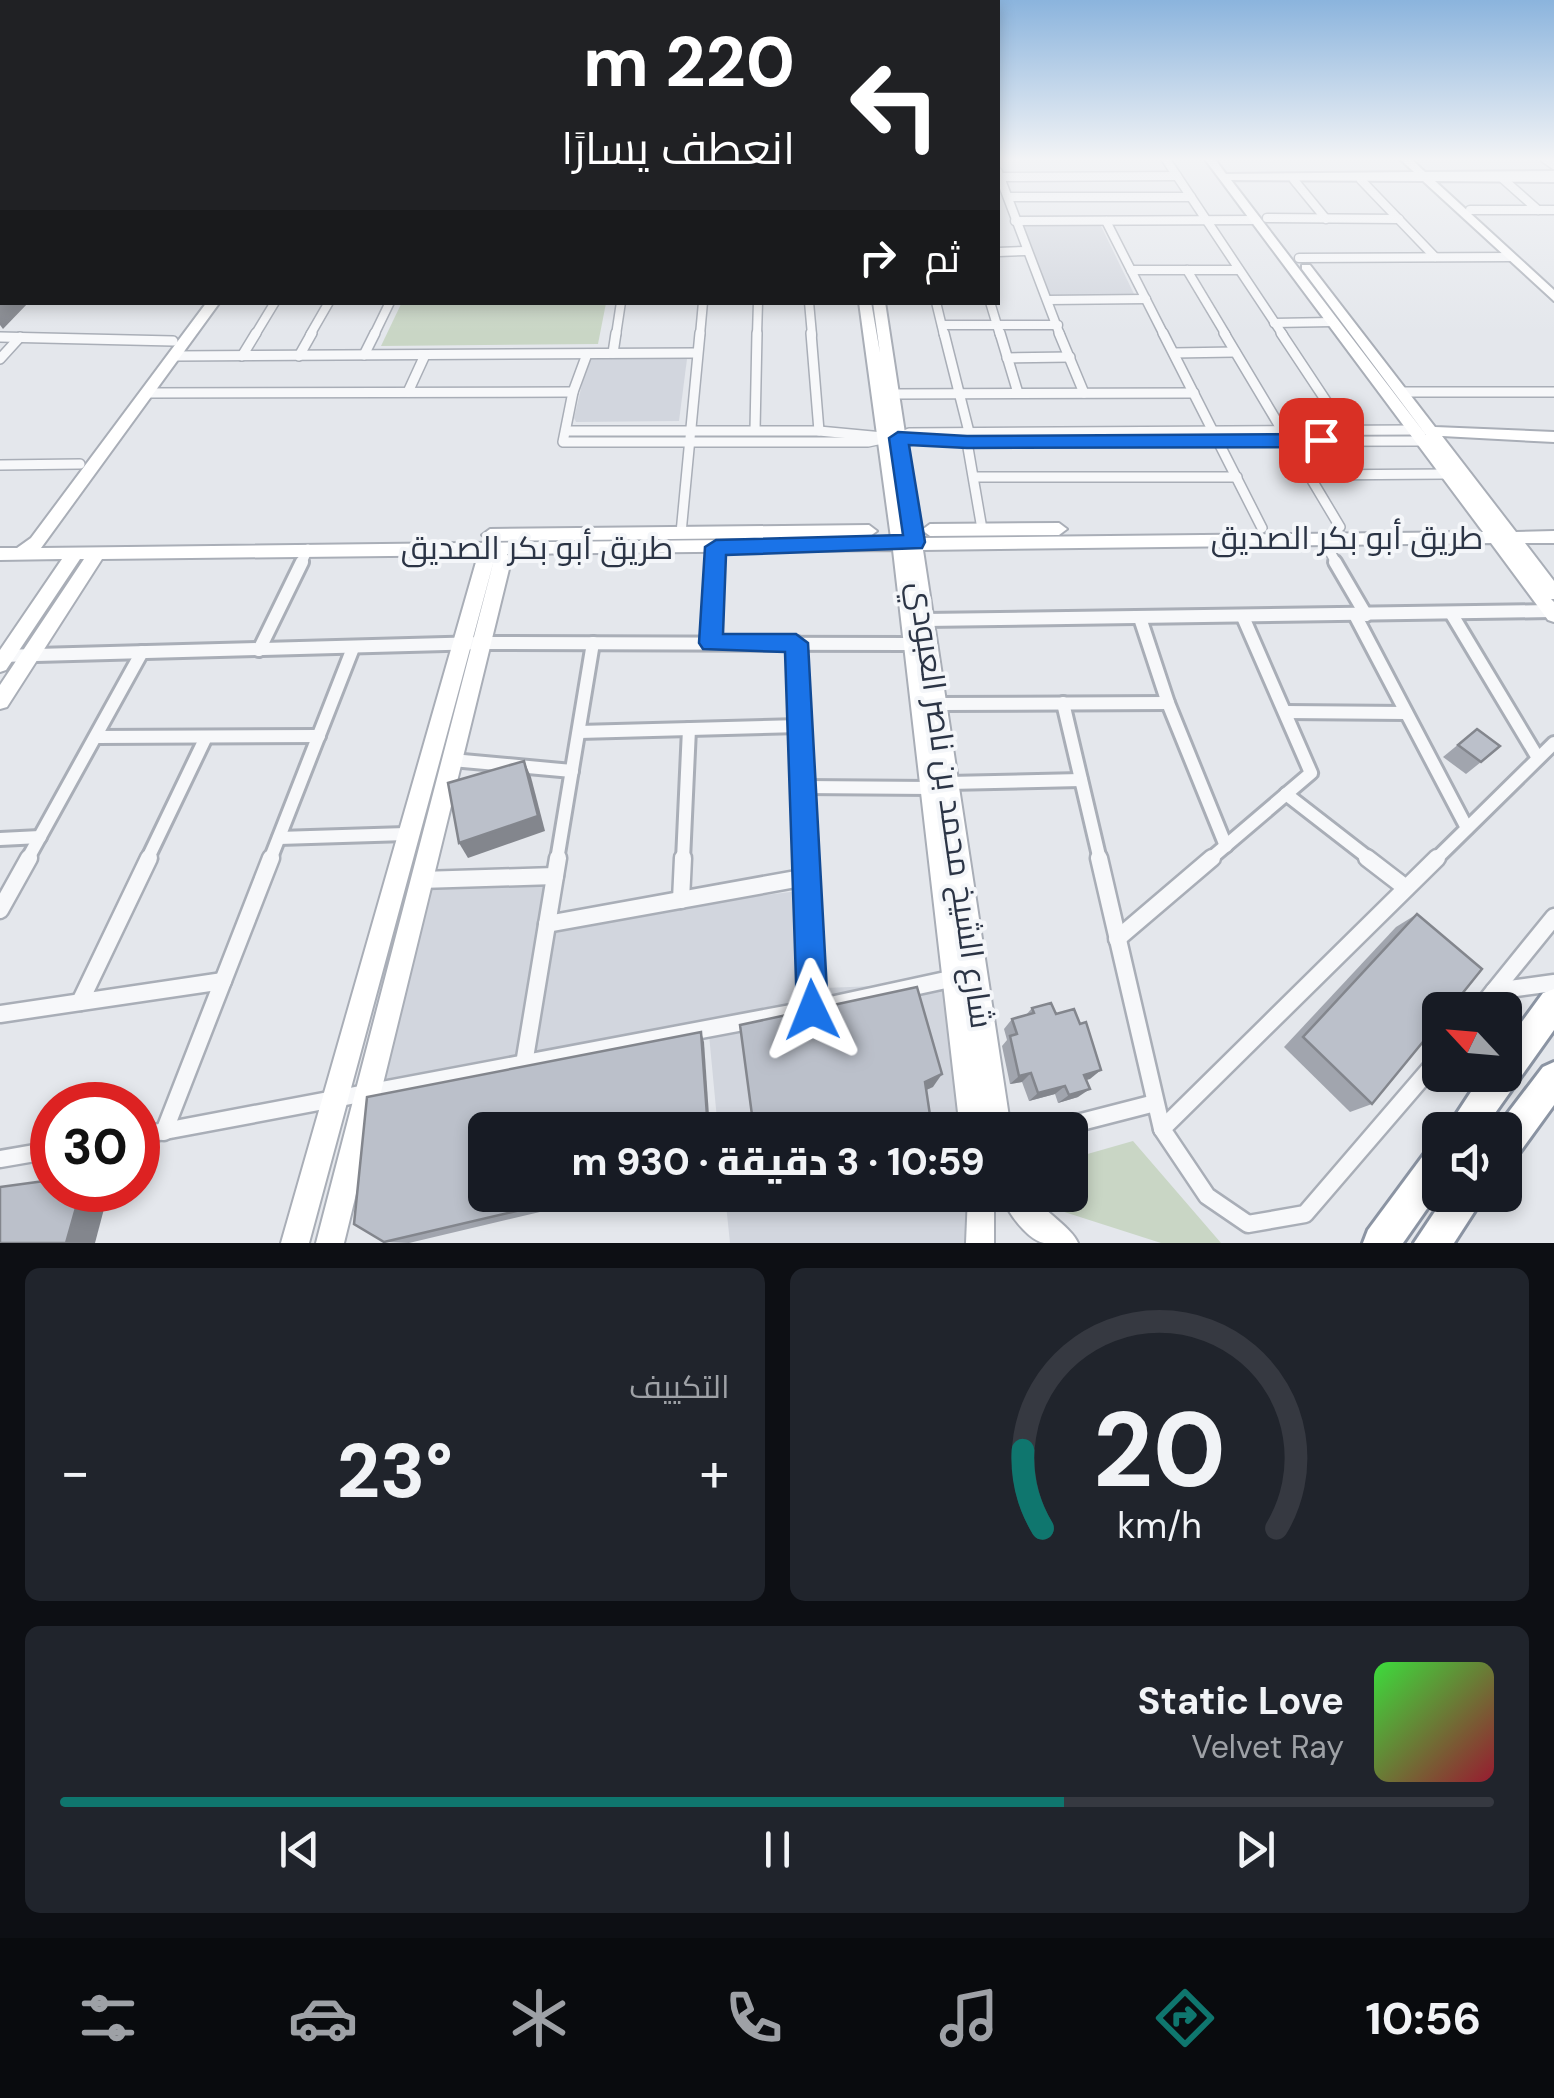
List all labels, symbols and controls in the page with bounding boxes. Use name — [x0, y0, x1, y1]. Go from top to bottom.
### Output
text: 220 m — [583, 17, 795, 108]
icon: left — [830, 40, 960, 170]
text: انعطف يسارًا — [561, 119, 795, 178]
icon: right — [850, 230, 905, 285]
text: ثم — [925, 234, 960, 284]
pin — [1279, 398, 1364, 483]
icon: arrive — [1294, 413, 1349, 468]
street label: طريق أبو بكر الصديق — [1211, 517, 1483, 559]
street label: طريق أبو بكر الصديق — [401, 527, 673, 569]
street label: شارع الشيخ محمد بن ناصر العبودي — [895, 579, 1003, 1032]
position arrow — [760, 958, 864, 1062]
north arrow — [1422, 992, 1522, 1092]
map controls — [1422, 992, 1522, 1212]
speed limit sign: 30 — [30, 1082, 160, 1212]
button: sound — [1422, 1112, 1522, 1212]
text: 10:59 · 3 دقيقة · 930 m — [571, 1137, 985, 1187]
text: التكييف — [629, 1366, 730, 1408]
text: 20 — [1093, 1383, 1226, 1518]
text: 23° — [337, 1423, 453, 1520]
text: − — [60, 1436, 90, 1508]
text: + — [699, 1436, 730, 1508]
text: km/h — [1117, 1503, 1201, 1549]
text: Static Love — [1138, 1676, 1344, 1726]
text: Velvet Ray — [1191, 1726, 1344, 1768]
icon: previous — [272, 1822, 327, 1877]
icon: pause — [750, 1822, 805, 1877]
icon: next — [1228, 1822, 1283, 1877]
icon: filters — [73, 1983, 143, 2053]
icon: car — [288, 1983, 358, 2053]
icon: climate — [504, 1983, 574, 2053]
icon: phone — [719, 1983, 789, 2053]
icon: music — [934, 1983, 1004, 2053]
icon: directions — [1150, 1983, 1220, 2053]
text: 10:56 — [1365, 1989, 1481, 2048]

